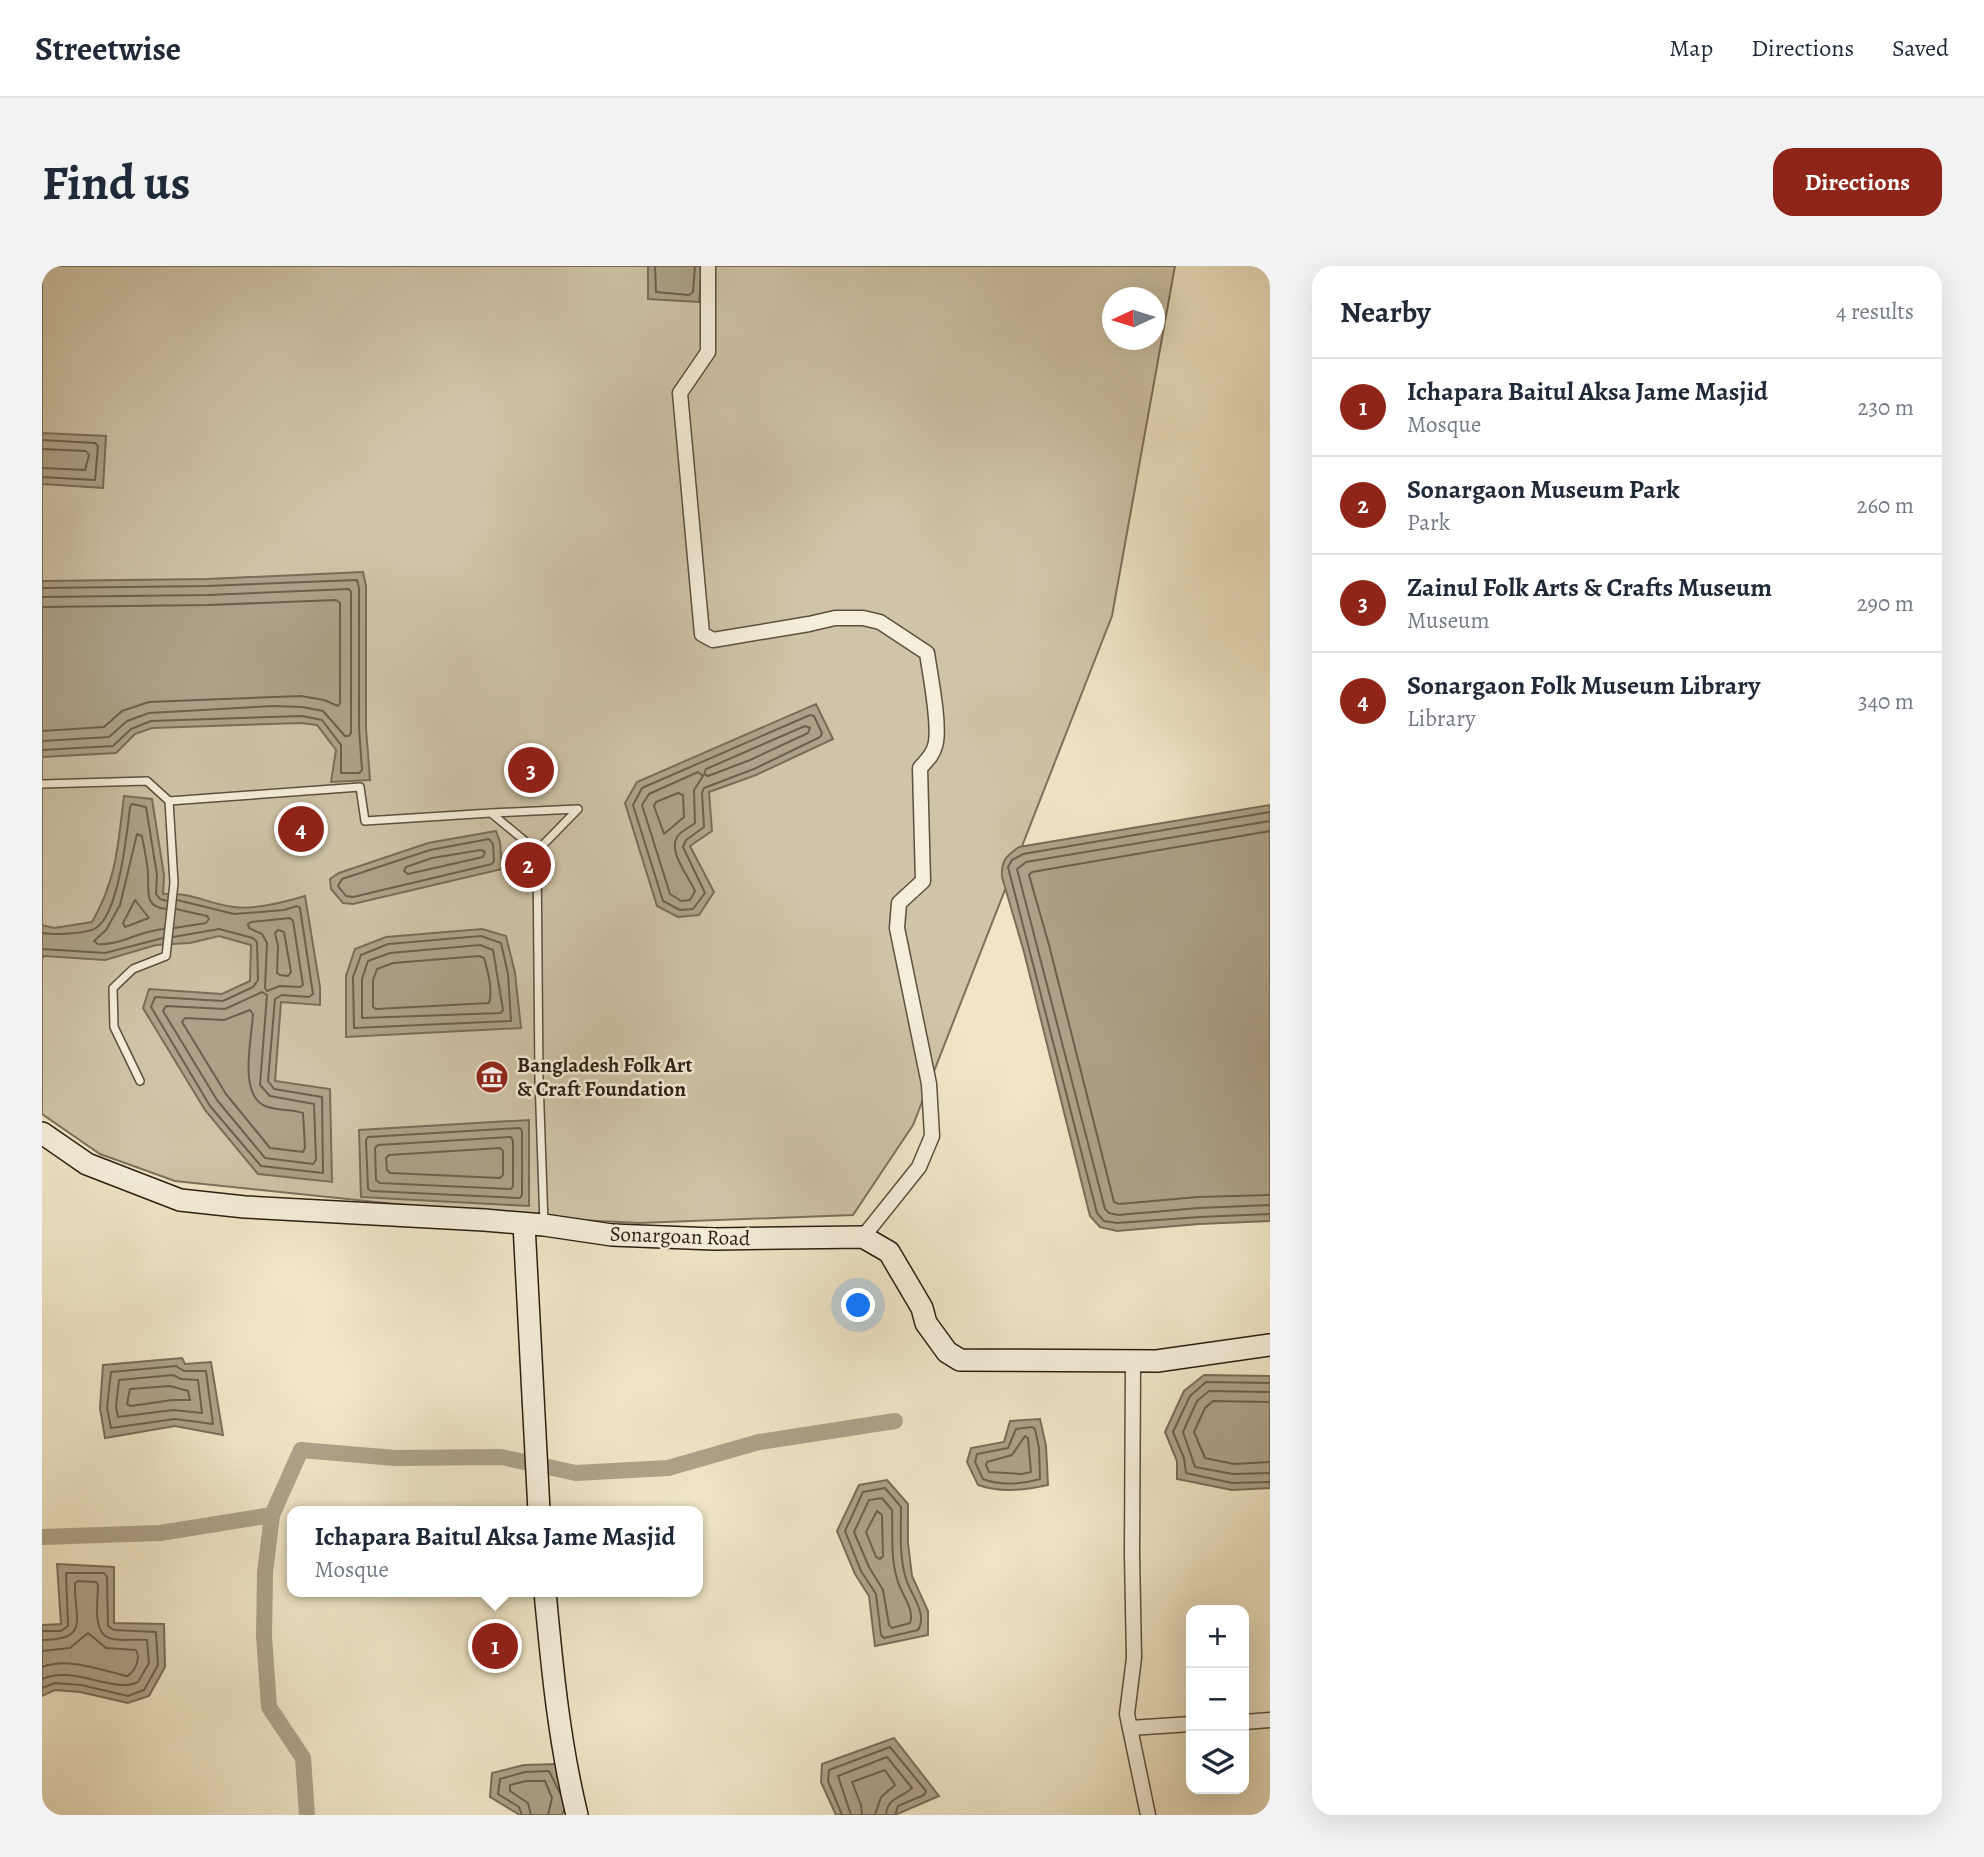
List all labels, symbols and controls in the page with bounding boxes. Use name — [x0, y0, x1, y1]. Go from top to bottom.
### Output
text: Streetwise — [35, 26, 181, 71]
text: Map — [1669, 32, 1713, 64]
text: Directions — [1751, 32, 1854, 64]
text: Saved — [1892, 32, 1949, 64]
button: Directions — [1773, 148, 1942, 216]
text: Find us — [42, 149, 190, 216]
north arrow — [1102, 287, 1165, 350]
text: Nearby — [1340, 292, 1431, 332]
text: 4 results — [1836, 296, 1914, 327]
text: Ichapara Baitul Aksa Jame Masjid — [1407, 374, 1768, 409]
text: 1 — [1359, 392, 1367, 423]
text: 230 m — [1858, 392, 1914, 423]
text: Mosque — [1407, 409, 1481, 440]
text: Sonargaon Museum Park — [1407, 472, 1680, 507]
text: 2 — [1357, 490, 1369, 521]
text: 260 m — [1856, 490, 1914, 521]
text: Park — [1407, 507, 1450, 538]
text: Zainul Folk Arts & Crafts Museum — [1407, 570, 1772, 605]
text: 3 — [1358, 588, 1368, 619]
text: 290 m — [1857, 588, 1914, 619]
text: Museum — [1407, 605, 1490, 636]
text: Sonargaon Folk Museum Library — [1407, 668, 1760, 703]
text: 4 — [1358, 686, 1368, 717]
text: 340 m — [1858, 686, 1914, 717]
text: Library — [1407, 703, 1476, 734]
pin: 3 — [508, 744, 554, 796]
pin: 4 — [278, 803, 324, 855]
pin: 2 — [505, 839, 551, 891]
place label: Bangladesh Folk Art & Craft Foundation — [517, 1051, 692, 1103]
museum icon: Bangladesh Folk Art & Craft Foundation — [473, 1058, 511, 1096]
street label: Sonargoan Road — [609, 1220, 751, 1252]
your location — [841, 1288, 875, 1322]
popup — [287, 1506, 703, 1597]
text: Ichapara Baitul Aksa Jame Masjid — [314, 1519, 676, 1554]
text: Mosque — [314, 1554, 389, 1585]
map controls — [1186, 1605, 1249, 1794]
button: + — [1186, 1605, 1249, 1668]
pin: 1 — [472, 1620, 518, 1672]
button: − — [1186, 1668, 1249, 1731]
button: layers — [1186, 1731, 1249, 1794]

